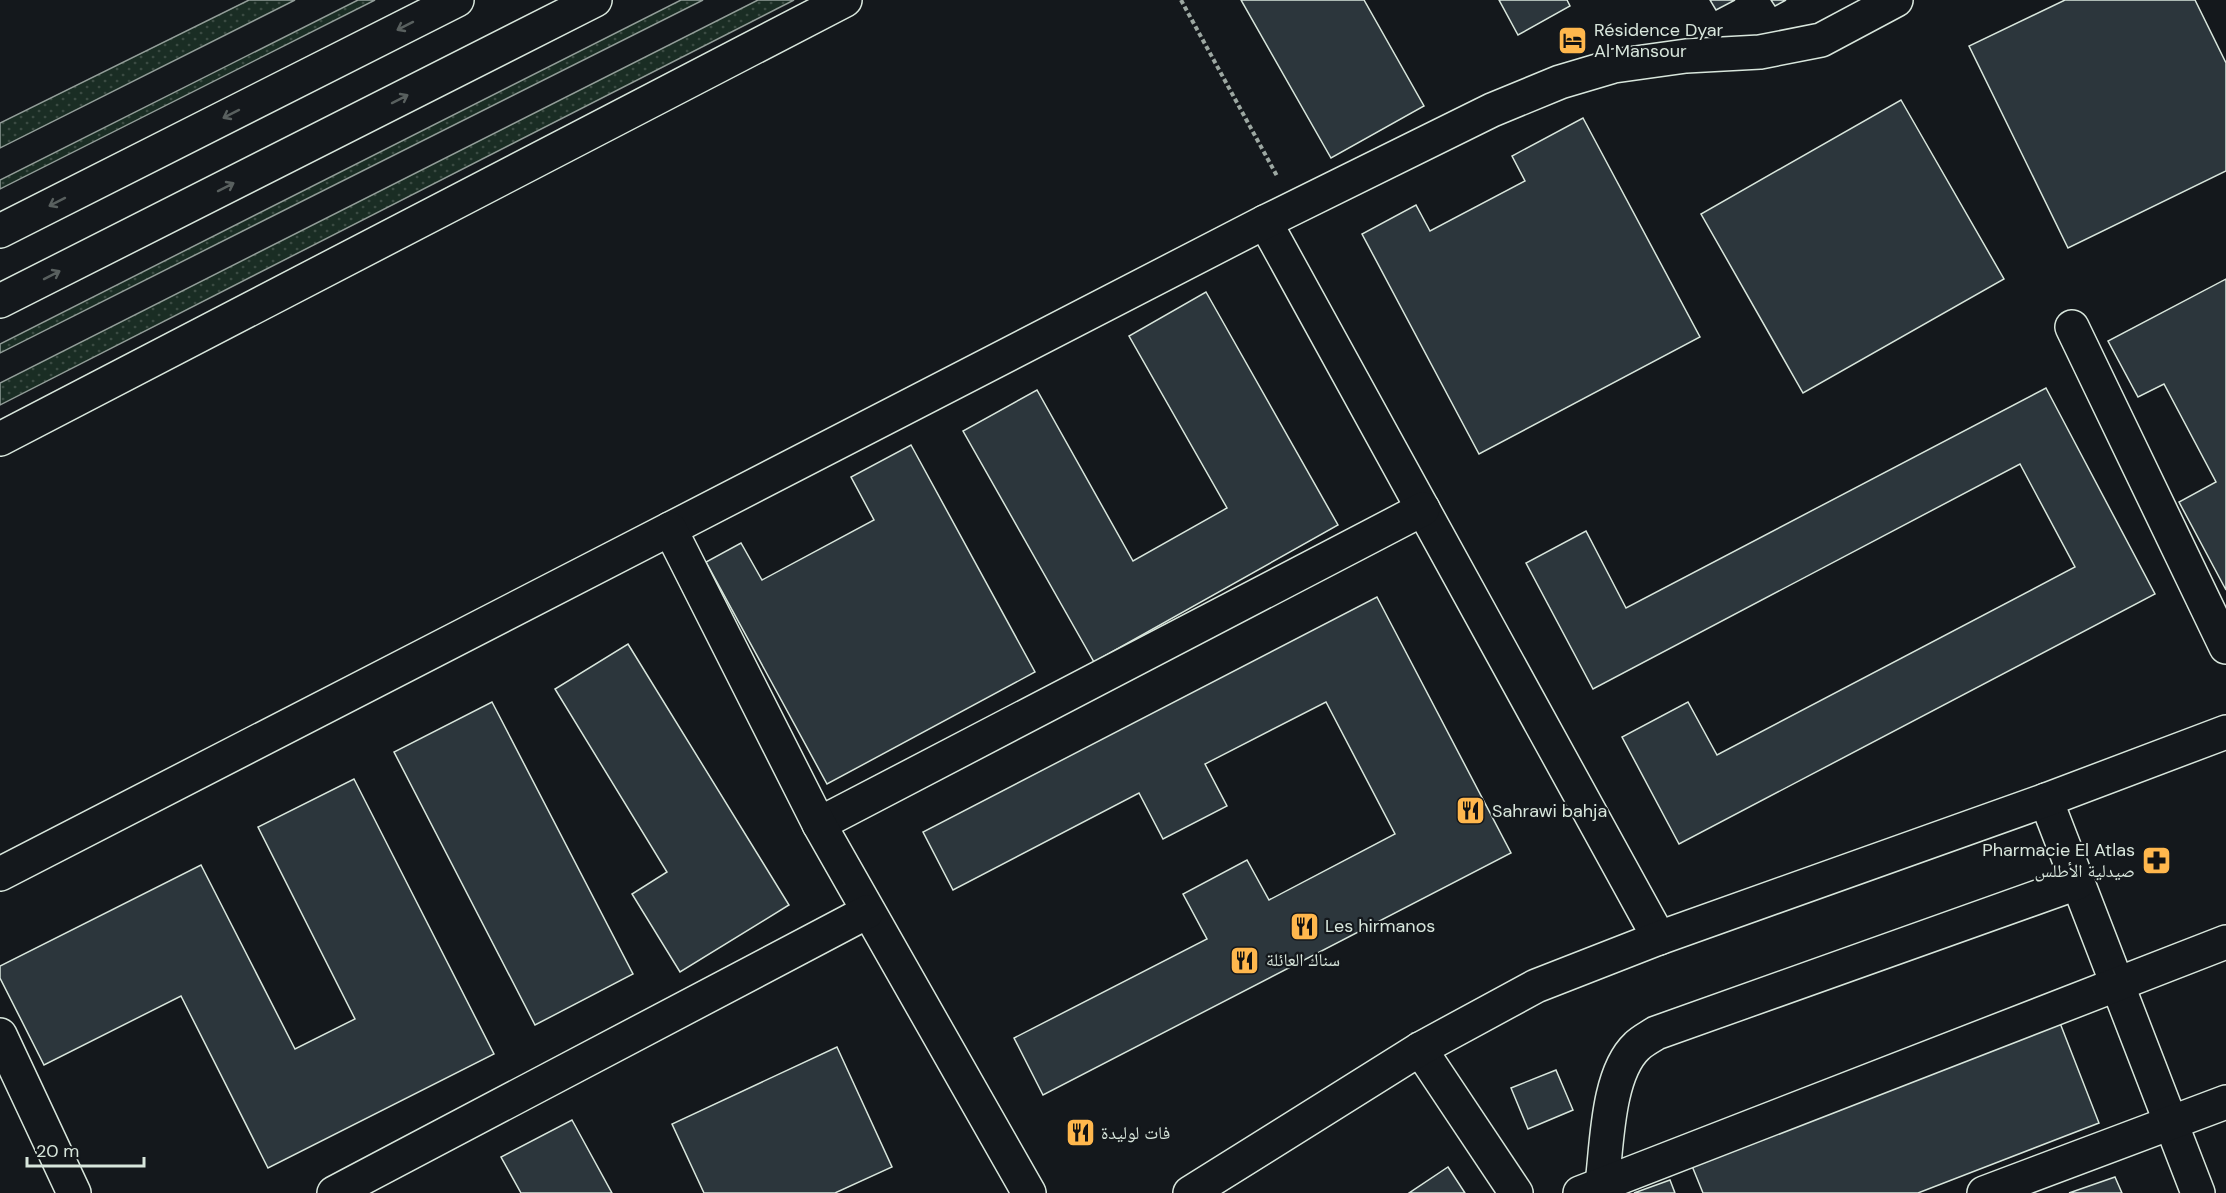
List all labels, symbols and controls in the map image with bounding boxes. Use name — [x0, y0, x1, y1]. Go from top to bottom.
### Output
place label: Résidence Dyar Al Mansour — [1594, 18, 1724, 63]
one-way arrow — [396, 21, 414, 33]
hotel icon: Résidence Dyar Al Mansour — [1557, 24, 1589, 56]
one-way arrow — [391, 92, 409, 104]
one-way arrow — [223, 108, 240, 120]
one-way arrow — [217, 181, 235, 192]
one-way arrow — [49, 196, 66, 208]
one-way arrow — [43, 269, 61, 280]
restaurant icon: Sahrawi bahja — [1455, 795, 1487, 827]
place label: Sahrawi bahja — [1492, 799, 1607, 823]
place label: Pharmacie El Atlas صيدلية الأطلس — [1982, 838, 2135, 883]
pharmacy icon: Pharmacie El Atlas صيدلية الأطلس — [2140, 844, 2172, 876]
restaurant icon: Les hirmanos — [1288, 910, 1320, 942]
place label: Les hirmanos — [1325, 914, 1435, 938]
restaurant icon: سناك العائلة — [1229, 944, 1261, 976]
place label: سناك العائلة — [1266, 948, 1340, 972]
restaurant icon: فات لوليدة — [1064, 1117, 1096, 1149]
place label: فات لوليدة — [1101, 1121, 1170, 1145]
scale bar — [27, 1130, 144, 1168]
text: 20 m — [36, 1139, 79, 1163]

